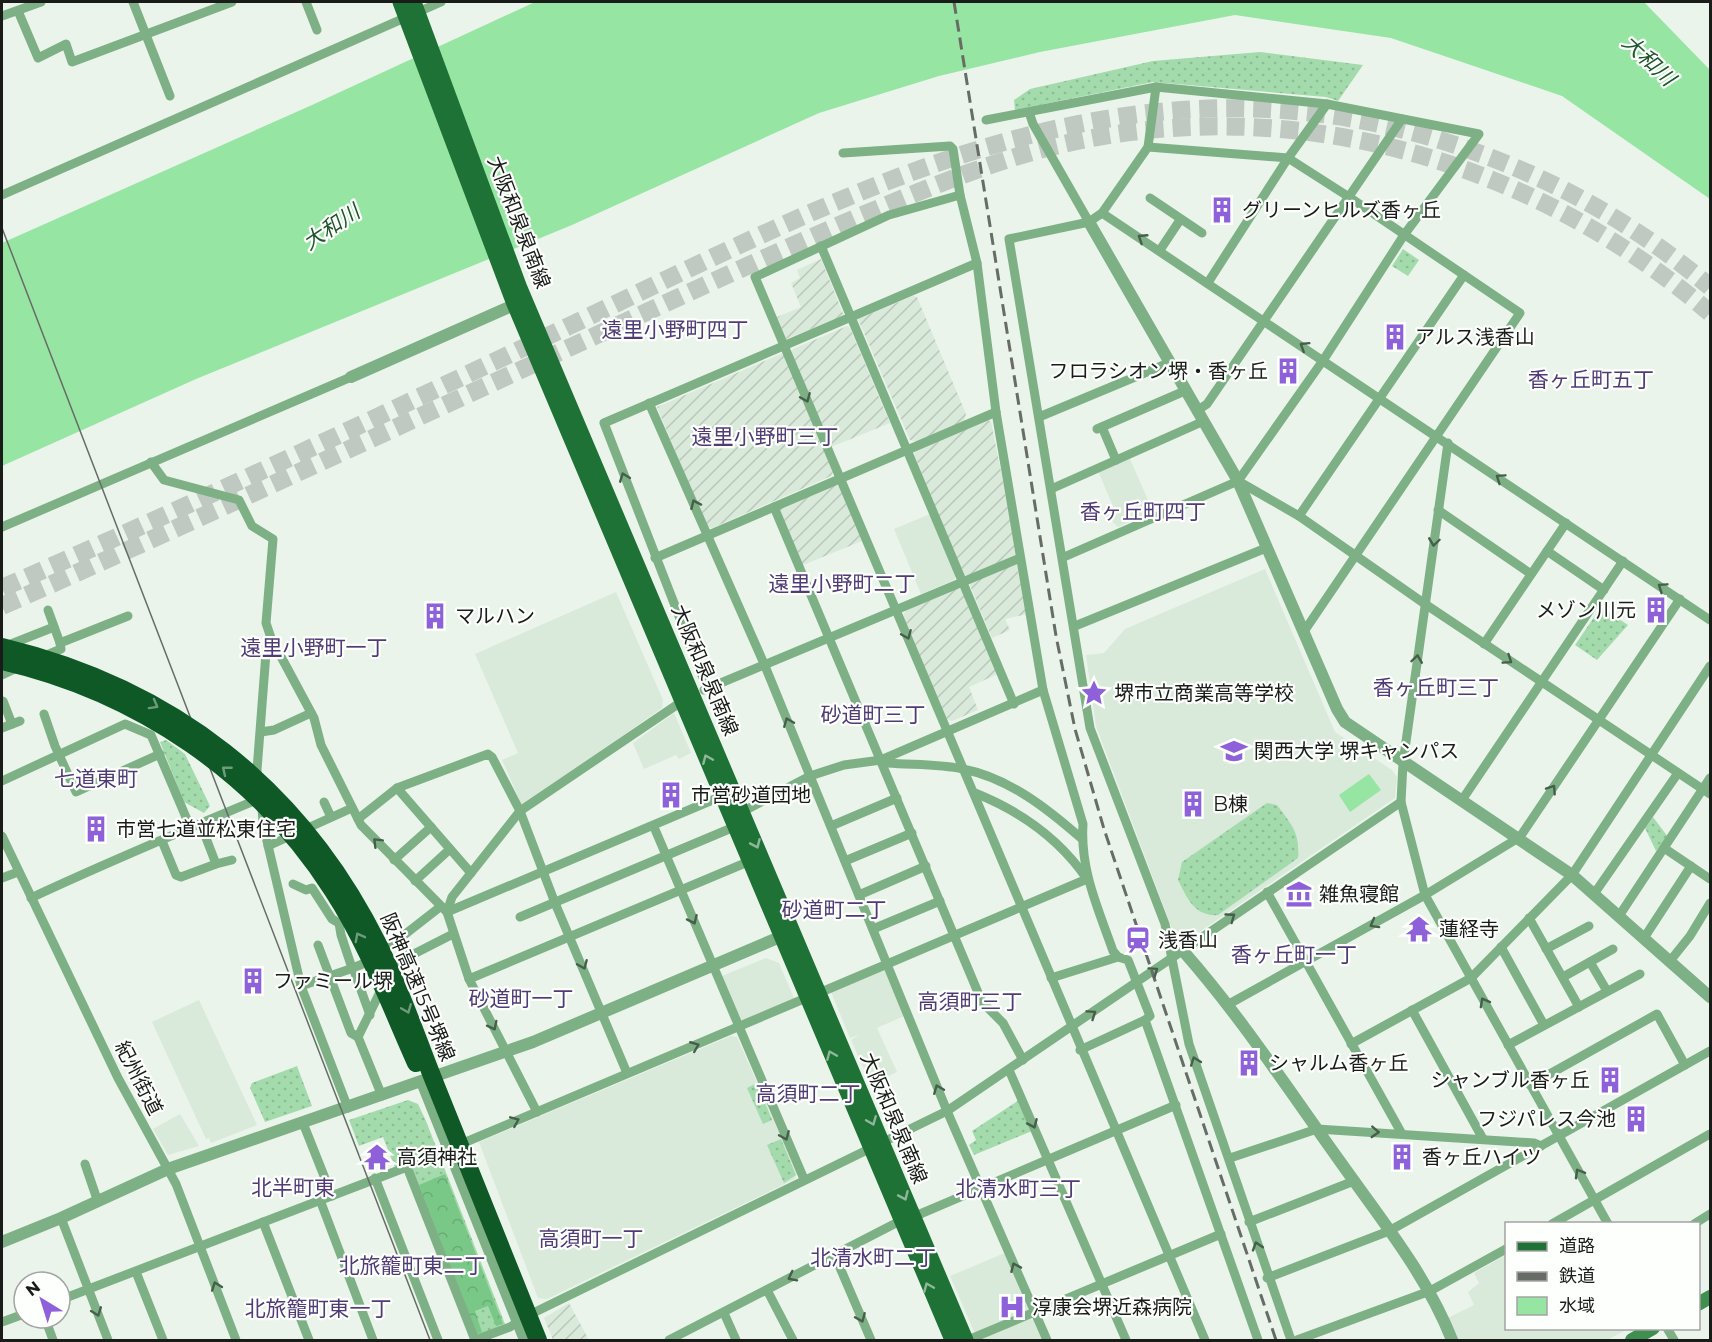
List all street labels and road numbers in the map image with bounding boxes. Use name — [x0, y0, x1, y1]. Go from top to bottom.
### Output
street label: 大阪和泉泉南線 — [483, 152, 555, 292]
street label: 大阪和泉泉南線 — [667, 601, 743, 739]
street label: 阪神高速15号堺線 — [376, 909, 460, 1065]
street label: 紀州街道 — [110, 1037, 168, 1119]
street label: 大阪和泉泉南線 — [856, 1049, 932, 1187]

